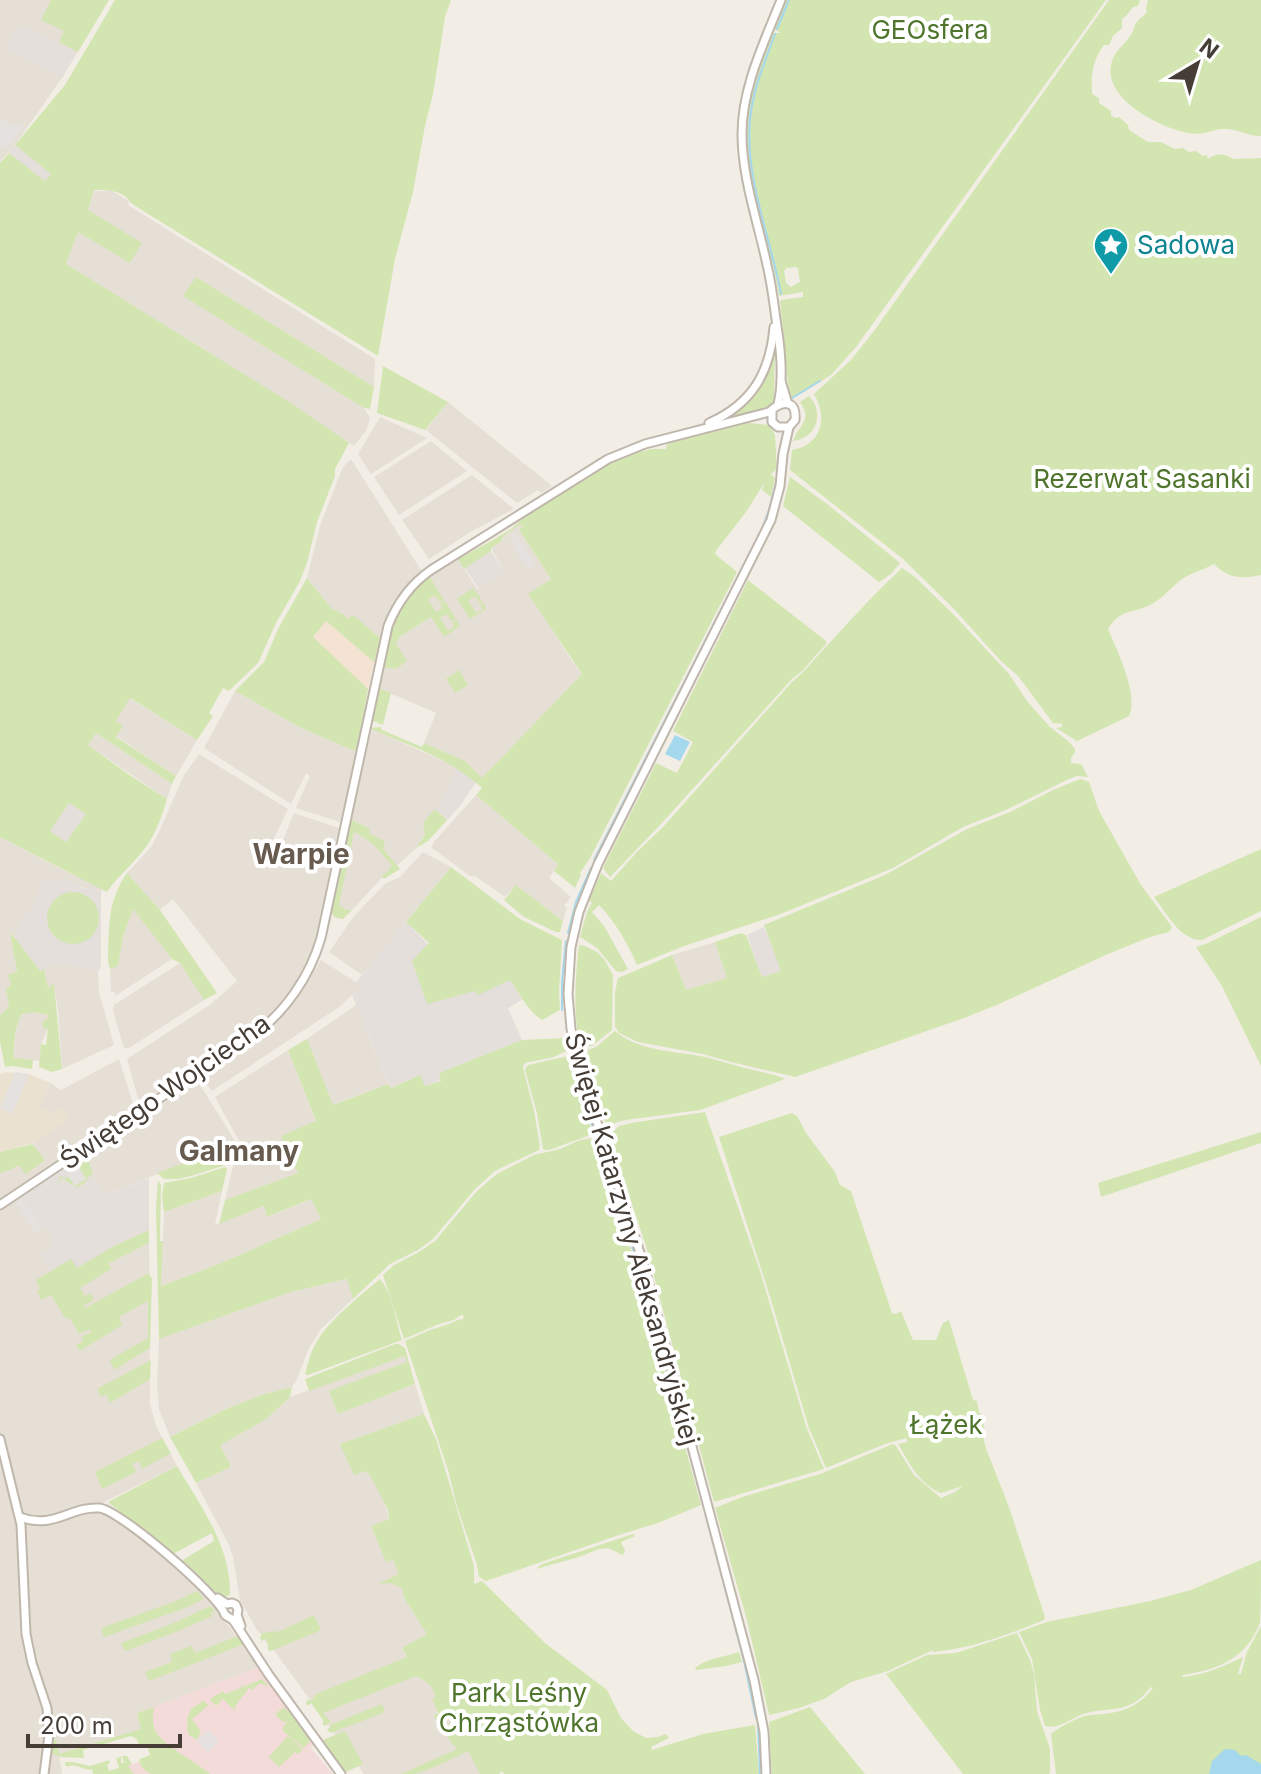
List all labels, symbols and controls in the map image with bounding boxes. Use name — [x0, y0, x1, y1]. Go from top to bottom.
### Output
park label: GEOsfera — [871, 14, 989, 45]
north arrow — [1157, 24, 1237, 104]
text: N — [1195, 33, 1224, 64]
place icon: Sadowa — [1092, 226, 1130, 276]
place label: Sadowa — [1137, 229, 1235, 260]
park label: Rezerwat Sasanki — [1033, 463, 1251, 494]
district label: Warpie — [252, 837, 350, 871]
street label: Świętego Wojciecha — [54, 1007, 276, 1176]
street label: Świętej Katarzyny Aleksandryjskiej — [559, 1029, 706, 1449]
district label: Galmany — [179, 1134, 299, 1168]
park label: Łążek — [909, 1409, 983, 1440]
park label: Park Leśny Chrząstówka — [439, 1677, 599, 1738]
scale bar — [28, 1698, 180, 1748]
text: 200 m — [40, 1711, 113, 1740]

